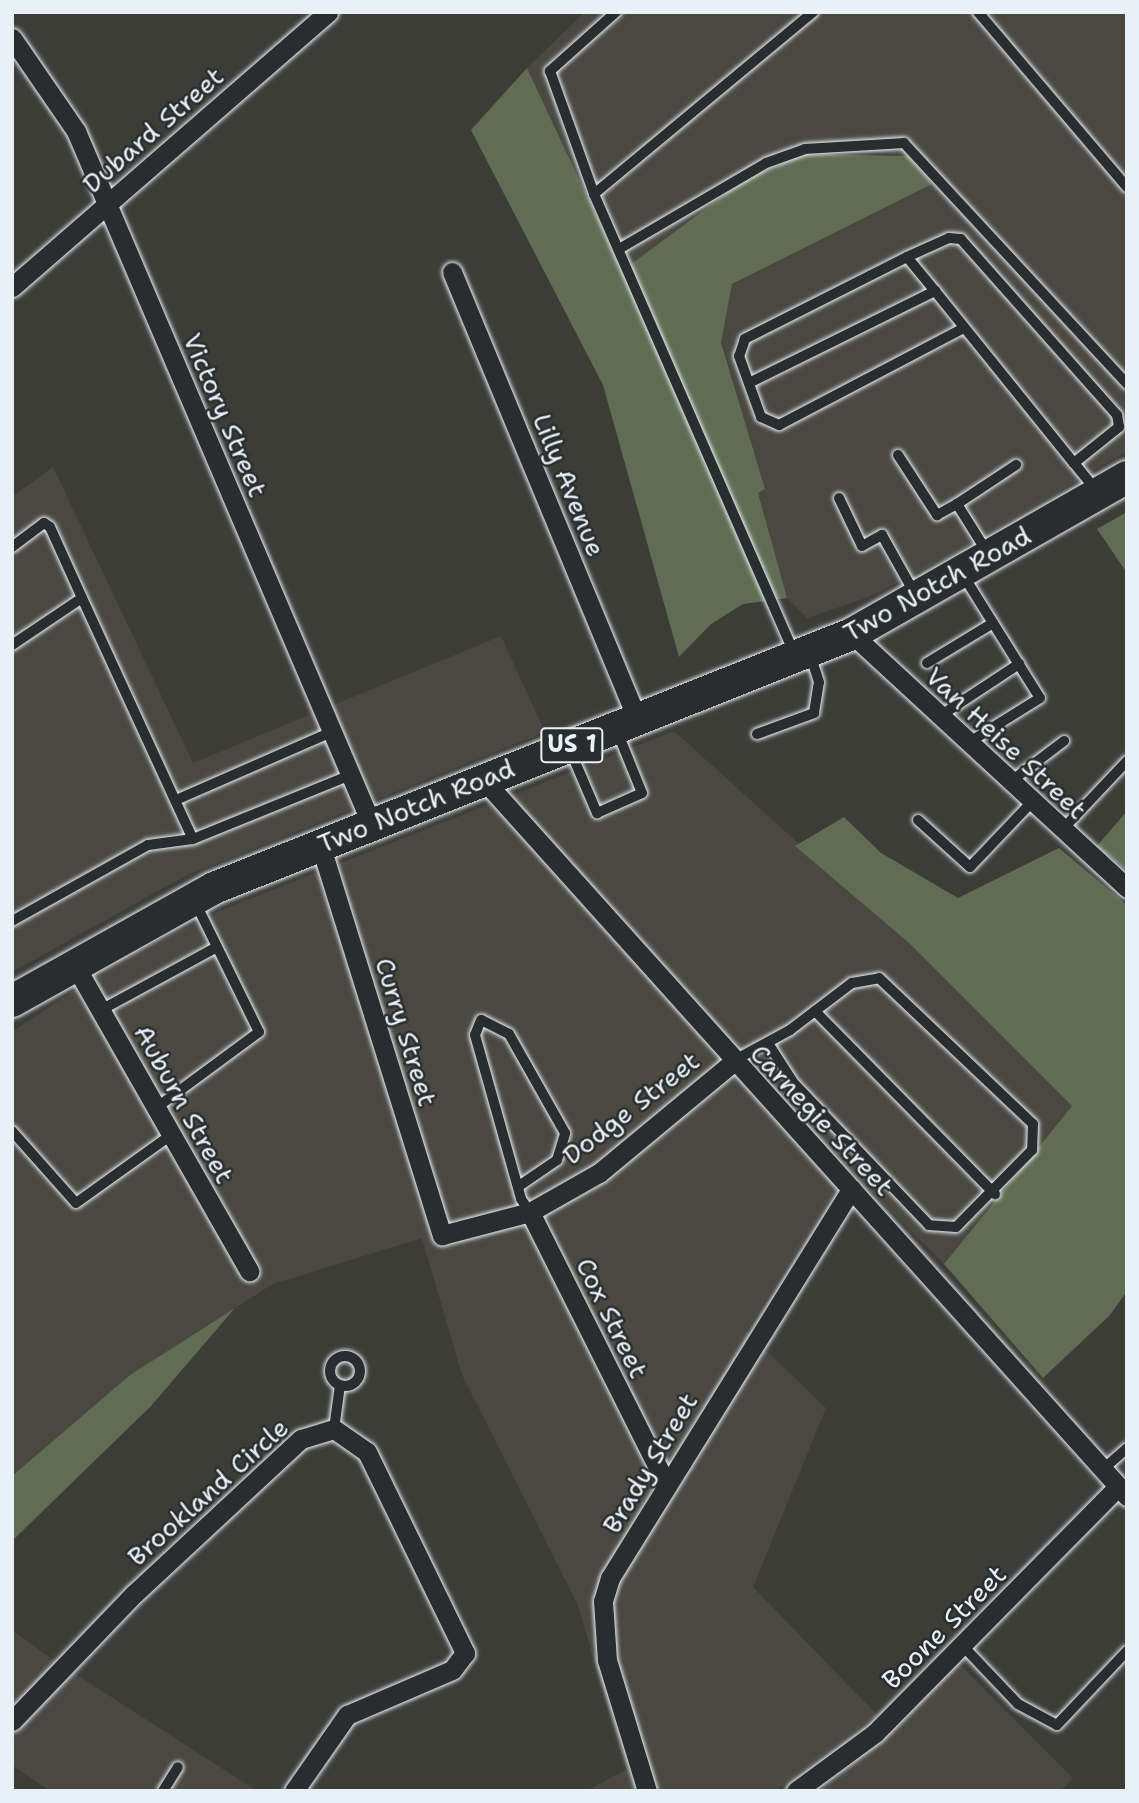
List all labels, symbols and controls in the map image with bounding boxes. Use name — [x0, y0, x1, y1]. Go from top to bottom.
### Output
street label: Dubard Street — [76, 60, 230, 200]
street label: Victory Street — [176, 328, 274, 502]
street label: Lilly Avenue — [526, 409, 612, 561]
street label: Two Notch Road — [838, 520, 1036, 648]
street label: Van Heise Street — [919, 660, 1093, 826]
road number: US 1 — [539, 724, 605, 766]
street label: Two Notch Road — [313, 752, 519, 860]
street label: Curry Street — [369, 954, 443, 1110]
street label: Auburn Street — [128, 1019, 240, 1189]
street label: Carnegie Street — [744, 1038, 900, 1202]
street label: Dodge Street — [557, 1045, 705, 1171]
street label: Cox Street — [570, 1253, 654, 1383]
street label: Brady Street — [596, 1387, 704, 1539]
street label: Brookland Circle — [121, 1412, 295, 1572]
street label: Boone Street — [876, 1559, 1012, 1695]

